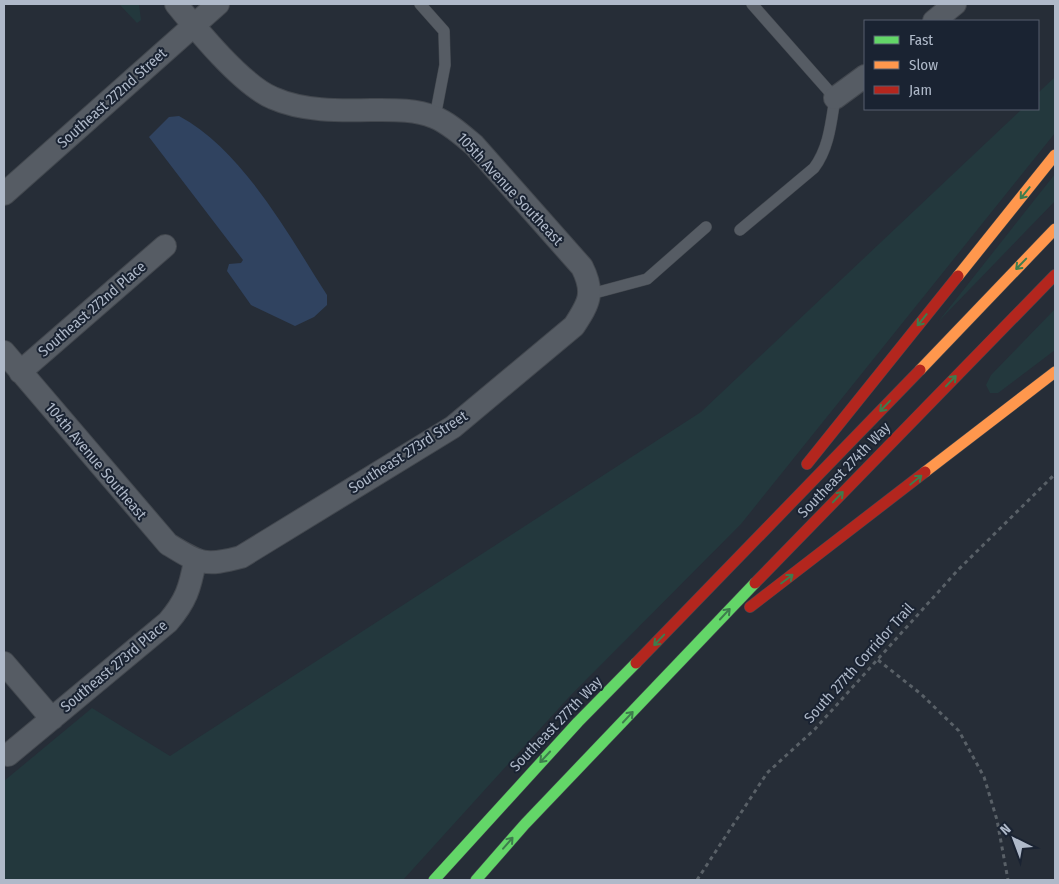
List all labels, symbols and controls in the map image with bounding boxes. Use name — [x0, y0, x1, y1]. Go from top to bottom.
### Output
legend — [864, 20, 1039, 110]
text: Fast — [909, 31, 933, 49]
street label: Southeast 272nd Street — [54, 44, 170, 152]
text: Slow — [909, 56, 938, 74]
text: Jam — [909, 81, 932, 99]
street label: 105th Avenue Southeast — [453, 129, 567, 249]
one-way arrow — [1019, 187, 1030, 200]
street label: Southeast 272nd Place — [35, 257, 149, 361]
one-way arrow — [1016, 257, 1028, 269]
one-way arrow — [917, 313, 928, 326]
one-way arrow — [945, 375, 958, 387]
street label: 104th Avenue Southeast — [42, 399, 150, 523]
one-way arrow — [878, 400, 891, 412]
street label: Southeast 273rd Street — [345, 407, 471, 497]
street label: Southeast 274th Way — [794, 418, 894, 521]
one-way arrow — [909, 474, 922, 485]
one-way arrow — [832, 491, 844, 504]
one-way arrow — [780, 573, 793, 584]
street label: South 277th Corridor Trail — [800, 599, 918, 727]
one-way arrow — [719, 607, 731, 620]
street label: Southeast 273rd Place — [57, 616, 171, 716]
one-way arrow — [653, 634, 665, 647]
street label: Southeast 277th Way — [506, 673, 606, 775]
one-way arrow — [622, 710, 634, 723]
one-way arrow — [539, 751, 551, 764]
north arrow — [989, 814, 1039, 864]
text: N — [997, 821, 1014, 839]
one-way arrow — [502, 837, 514, 850]

